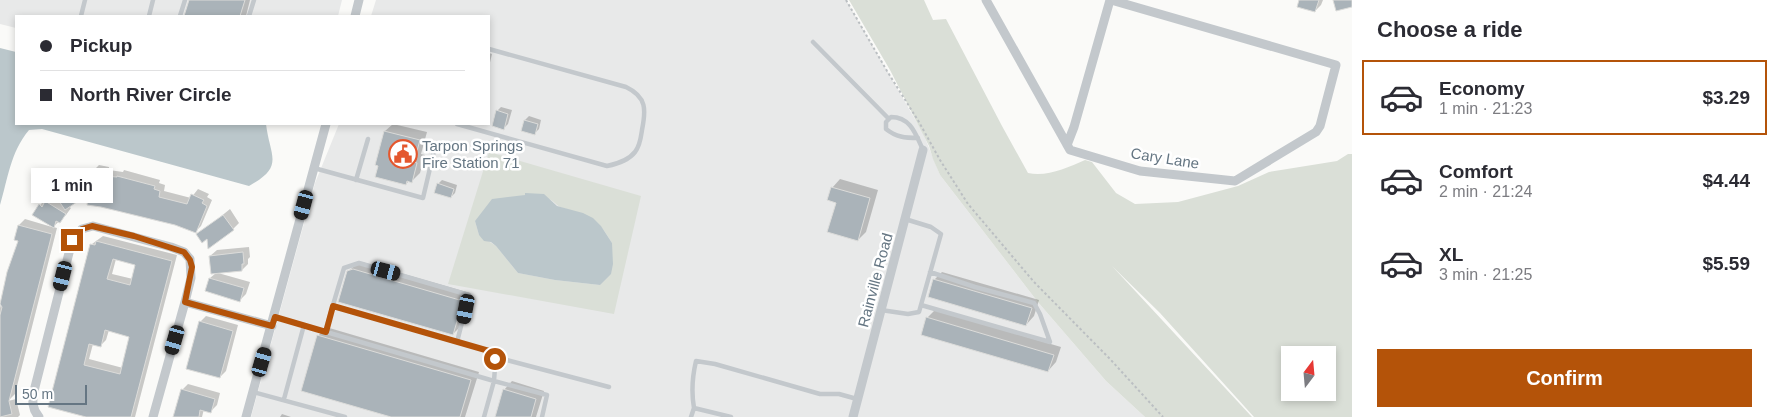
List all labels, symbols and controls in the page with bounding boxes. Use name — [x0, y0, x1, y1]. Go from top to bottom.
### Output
text: Choose a ride — [1377, 17, 1522, 42]
text: Pickup — [70, 35, 132, 56]
icon: car — [1379, 75, 1424, 120]
text: Economy — [1439, 78, 1525, 99]
text: North River Circle — [70, 84, 232, 105]
text: $3.29 — [1702, 87, 1750, 108]
text: 1 min · 21:23 — [1439, 100, 1532, 117]
place label: Tarpon Springs Fire Station 71 — [422, 137, 523, 171]
public building icon: Tarpon Springs Fire Station 71 — [388, 139, 418, 169]
street label: Cary Lane — [1129, 144, 1201, 172]
icon: car — [1379, 158, 1424, 203]
text: Comfort — [1439, 161, 1513, 182]
callout: 1 min — [31, 168, 113, 202]
text: $4.44 — [1702, 170, 1750, 191]
text: 1 min — [51, 177, 93, 194]
text: 2 min · 21:24 — [1439, 183, 1532, 200]
car — [292, 189, 315, 221]
route end — [61, 229, 83, 251]
street label: Rainville Road — [854, 231, 896, 329]
icon: car — [1379, 241, 1424, 286]
text: XL — [1439, 244, 1463, 265]
text: $5.59 — [1702, 253, 1750, 274]
car — [52, 260, 73, 292]
car — [369, 260, 402, 282]
text: 3 min · 21:25 — [1439, 266, 1532, 283]
car — [455, 293, 476, 325]
car — [163, 324, 186, 356]
car — [250, 346, 273, 378]
north arrow — [1281, 346, 1336, 401]
map controls — [1281, 346, 1336, 401]
route start — [484, 348, 506, 370]
button: Confirm — [1377, 349, 1752, 407]
scale bar — [15, 382, 88, 405]
text: 50 m — [22, 386, 53, 402]

